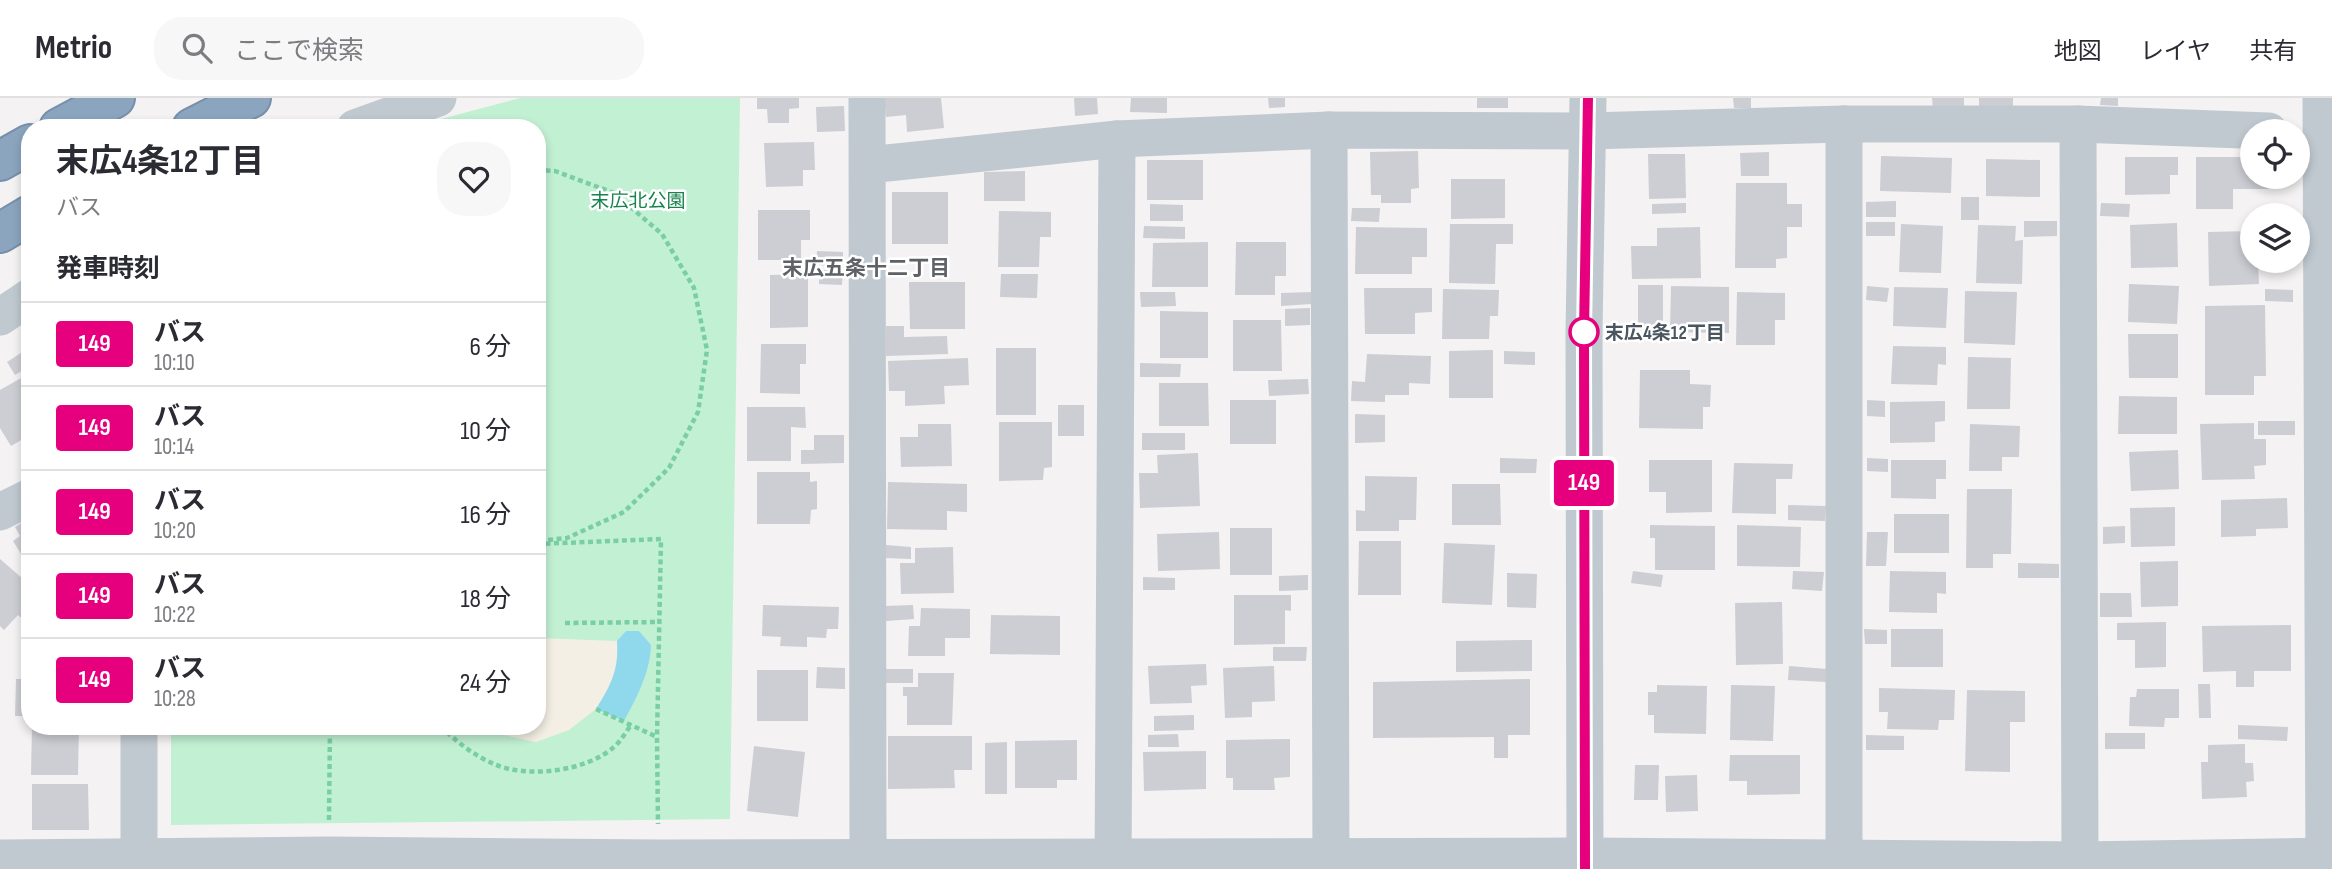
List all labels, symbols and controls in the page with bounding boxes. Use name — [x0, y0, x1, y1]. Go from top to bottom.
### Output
search box — [154, 17, 644, 80]
text: Metrio — [35, 28, 112, 68]
icon: search — [178, 29, 216, 67]
text: ここで検索 — [234, 36, 364, 67]
text: 地図 — [2054, 37, 2102, 66]
text: レイヤ — [2140, 37, 2211, 66]
text: 共有 — [2249, 37, 2297, 66]
map controls — [2240, 119, 2310, 273]
button: locate — [2240, 119, 2310, 189]
text: 末広4条12丁目 — [56, 142, 264, 182]
button: heart — [437, 142, 511, 216]
park label: 末広北公園 — [590, 190, 686, 213]
text: バス — [56, 194, 102, 222]
button: layers — [2240, 203, 2310, 273]
text: 発車時刻 — [56, 254, 160, 285]
district label: 末広五条十二丁目 — [782, 256, 950, 281]
marker: 末広4条12丁目 — [1569, 317, 1599, 347]
text: バス — [154, 318, 206, 349]
place label: 末広4条12丁目 — [1605, 322, 1725, 345]
text: 149 — [78, 329, 111, 358]
text: 6 分 — [469, 332, 511, 363]
text: 10:10 — [154, 349, 195, 377]
text: バス — [154, 402, 206, 433]
text: 149 — [78, 413, 111, 442]
text: 10 分 — [460, 416, 511, 447]
text: 10:14 — [154, 433, 194, 461]
line badge: 149 — [1544, 460, 1624, 506]
text: 149 — [1568, 468, 1600, 497]
text: バス — [154, 486, 206, 517]
text: 149 — [78, 497, 111, 526]
text: 16 分 — [460, 500, 511, 531]
text: 10:20 — [154, 517, 196, 545]
text: バス — [154, 570, 206, 601]
text: 149 — [78, 581, 111, 610]
text: 18 分 — [460, 584, 511, 615]
text: 10:22 — [154, 601, 195, 629]
text: バス — [154, 654, 206, 685]
text: 149 — [78, 665, 111, 694]
text: 24 分 — [459, 668, 511, 699]
text: 10:28 — [154, 685, 196, 713]

